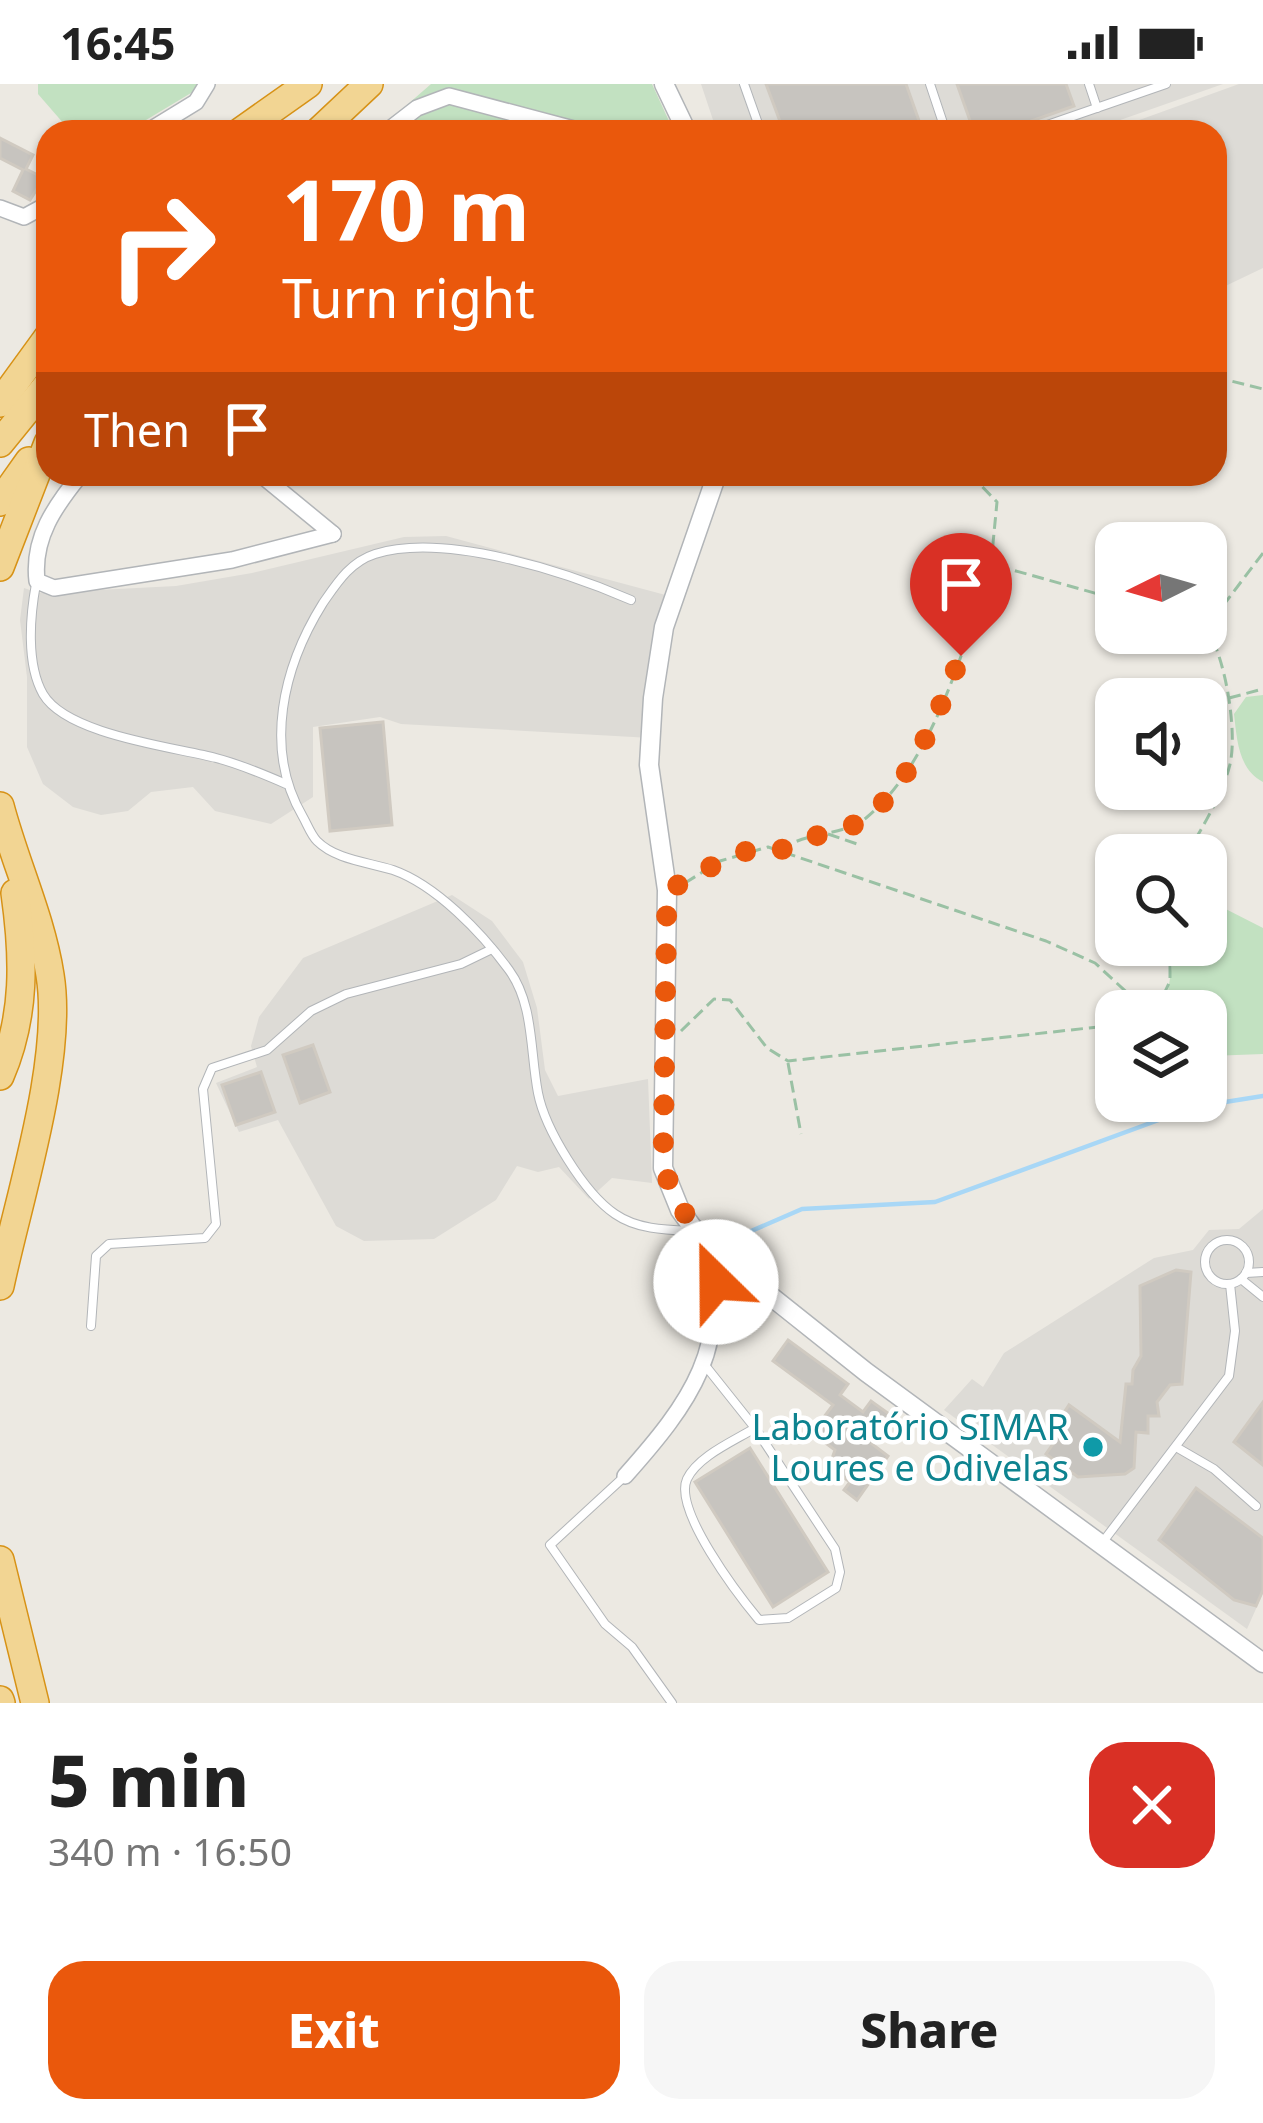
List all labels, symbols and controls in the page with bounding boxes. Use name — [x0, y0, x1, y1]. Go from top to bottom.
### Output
text: 16:45 — [60, 12, 176, 73]
text: 170 m — [282, 151, 530, 266]
icon: right — [84, 168, 240, 324]
text: Turn right — [282, 260, 535, 334]
icon: arrive — [214, 396, 280, 462]
text: Then — [84, 399, 190, 460]
north arrow — [1095, 522, 1227, 654]
map controls — [1095, 522, 1227, 1122]
pin — [910, 533, 1012, 656]
icon: arrive — [928, 551, 994, 617]
button: sound — [1095, 678, 1227, 810]
button: search — [1095, 834, 1227, 966]
button: layers — [1095, 990, 1227, 1122]
position arrow — [653, 1219, 779, 1345]
place label: Laboratório SIMAR Loures e Odivelas — [752, 1402, 1069, 1492]
marker: Laboratório SIMAR Loures e Odivelas — [1080, 1434, 1106, 1460]
text: 5 min — [48, 1730, 249, 1828]
button: close — [1089, 1742, 1215, 1868]
text: 340 m · 16:50 — [48, 1824, 292, 1877]
button: Exit — [48, 1961, 620, 2099]
button: Share — [644, 1961, 1215, 2099]

